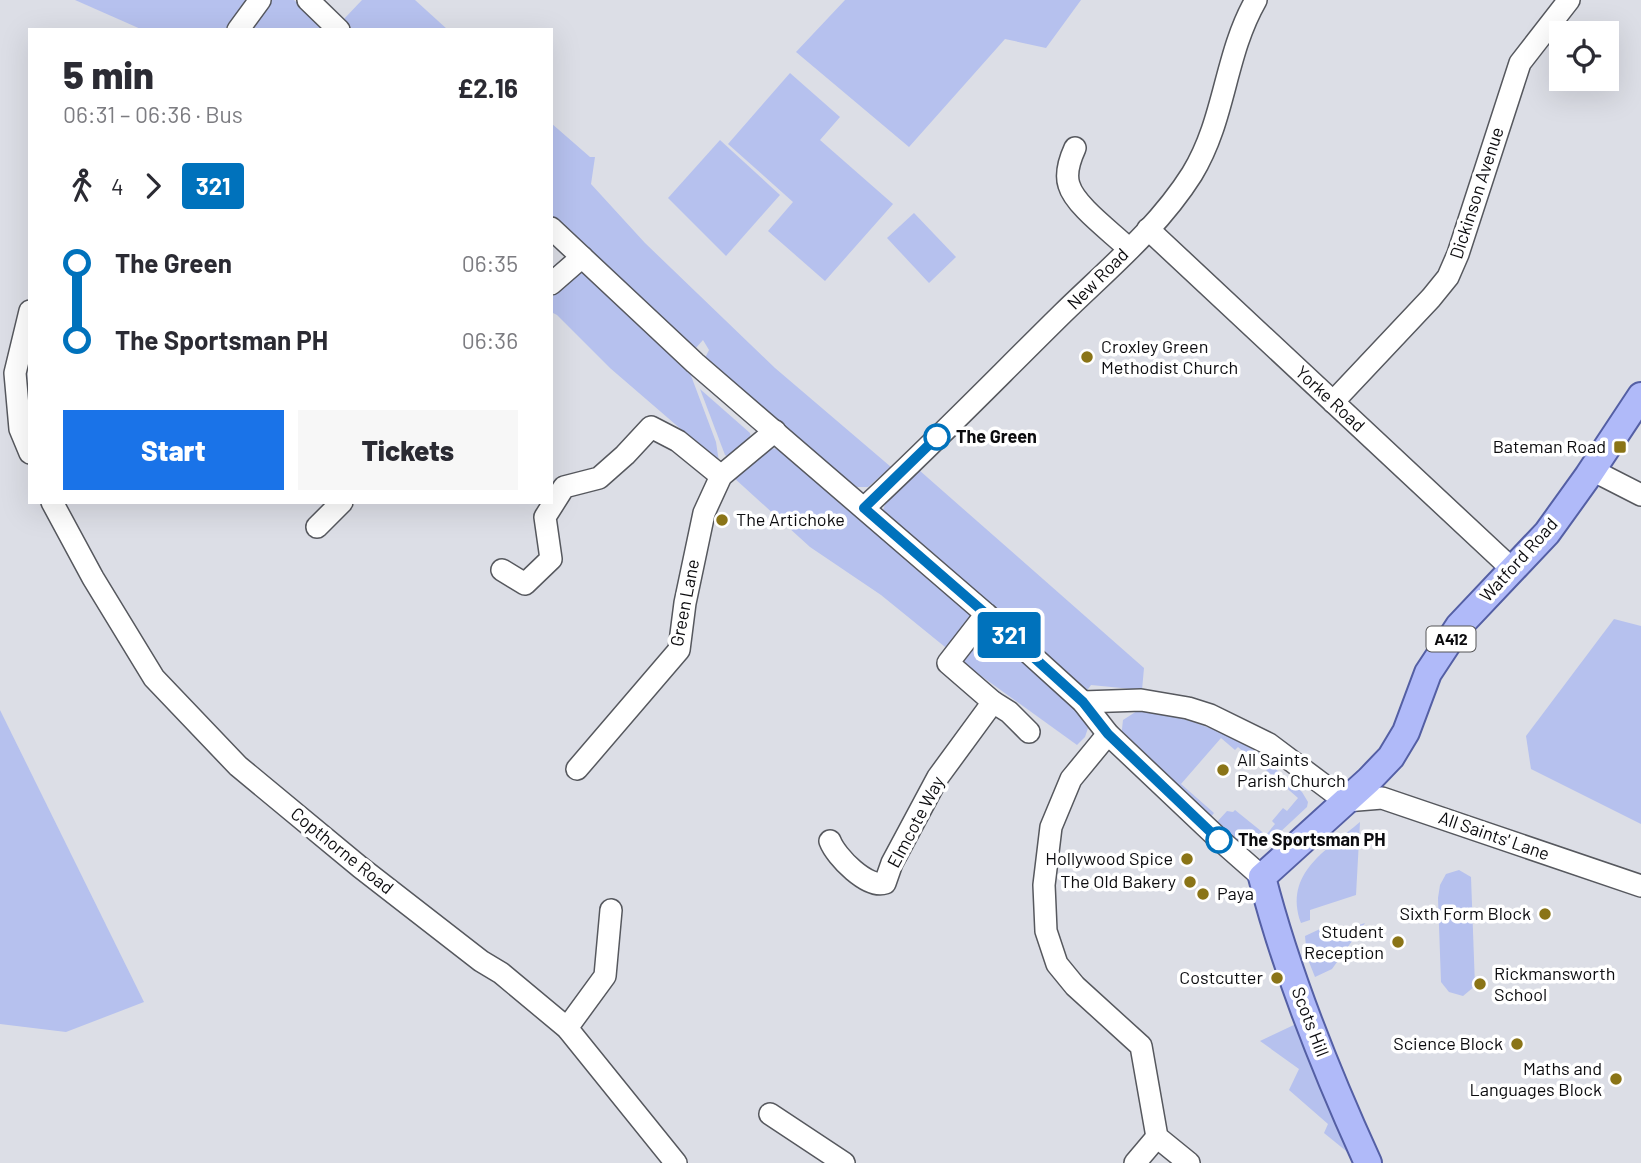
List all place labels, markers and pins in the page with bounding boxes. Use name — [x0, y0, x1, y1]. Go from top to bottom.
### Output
place label: Croxley Green Methodist Church — [1101, 335, 1238, 378]
marker: Croxley Green Methodist Church — [1079, 349, 1095, 365]
marker: The Green — [924, 424, 950, 450]
place label: The Green — [956, 425, 1037, 447]
place label: Bateman Road — [1493, 435, 1606, 457]
marker: Bateman Road — [1612, 439, 1628, 455]
place label: The Artichoke — [736, 508, 845, 530]
marker: The Artichoke — [714, 512, 730, 528]
place label: All Saints Parish Church — [1237, 748, 1346, 791]
marker: All Saints Parish Church — [1215, 762, 1231, 778]
marker: The Sportsman PH — [1206, 827, 1232, 853]
place label: The Sportsman PH — [1238, 828, 1386, 850]
place label: Hollywood Spice — [1045, 847, 1173, 869]
marker: Hollywood Spice — [1179, 851, 1195, 867]
place label: The Old Bakery — [1060, 870, 1176, 892]
marker: The Old Bakery — [1182, 874, 1198, 890]
place label: Paya — [1217, 882, 1254, 904]
marker: Paya — [1195, 886, 1211, 902]
place label: Sixth Form Block — [1399, 902, 1531, 924]
marker: Sixth Form Block — [1537, 906, 1553, 922]
place label: Student Reception — [1304, 920, 1384, 963]
marker: Student Reception — [1390, 934, 1406, 950]
place label: Rickmansworth School — [1494, 962, 1615, 1005]
place label: Costcutter — [1179, 966, 1263, 988]
marker: Costcutter — [1269, 970, 1285, 986]
marker: Rickmansworth School — [1472, 976, 1488, 992]
place label: Science Block — [1393, 1032, 1503, 1054]
marker: Science Block — [1509, 1036, 1525, 1052]
place label: Maths and Languages Block — [1469, 1057, 1602, 1100]
marker: Maths and Languages Block — [1608, 1071, 1624, 1087]

